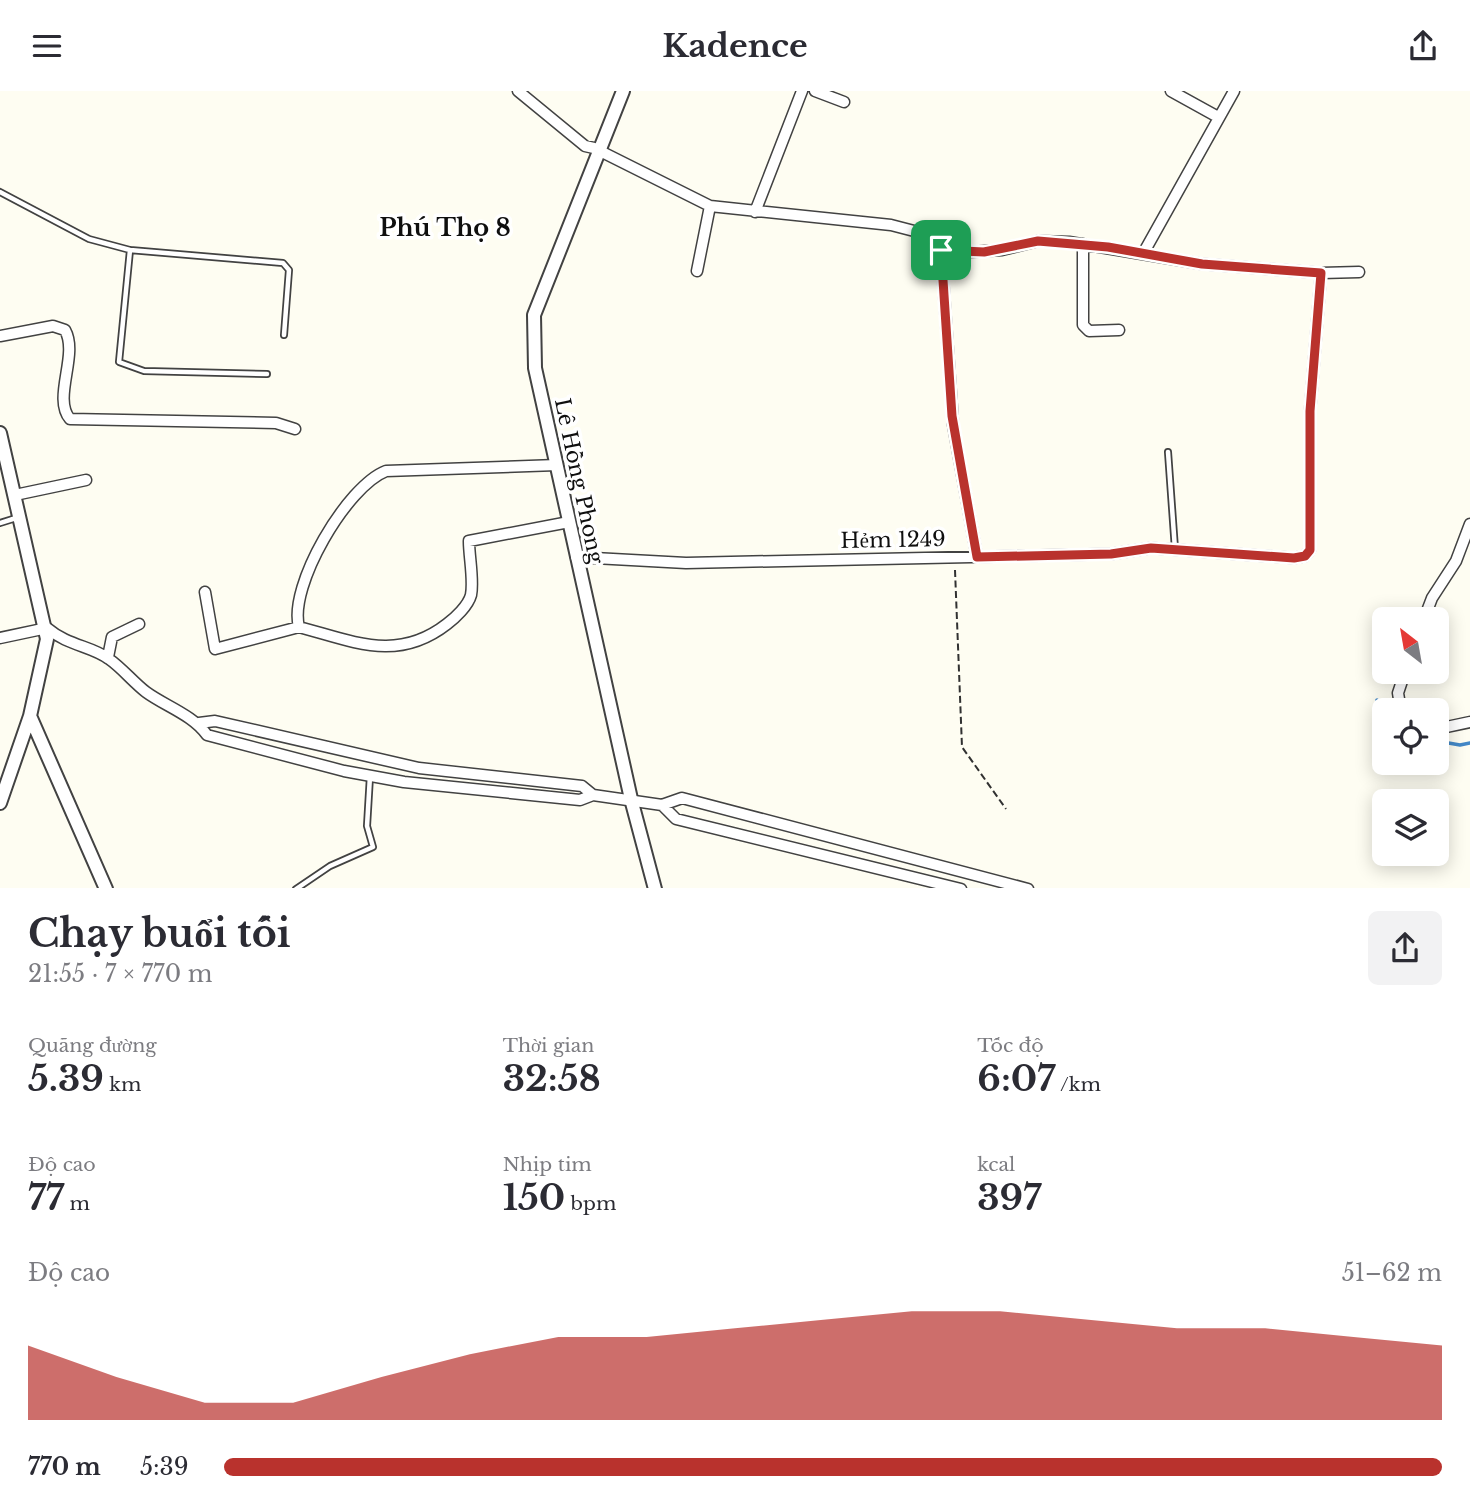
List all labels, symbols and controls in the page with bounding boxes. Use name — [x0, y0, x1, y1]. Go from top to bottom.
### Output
text: Kadence — [662, 26, 808, 66]
icon: menu — [28, 27, 66, 65]
icon: share — [1404, 27, 1442, 65]
district label: Phú Thọ 8 — [379, 213, 511, 242]
pin — [911, 220, 971, 280]
icon: arrive — [922, 231, 960, 269]
street label: Lê Hồng Phong — [549, 396, 609, 566]
street label: Hẻm 1249 — [840, 526, 946, 554]
north arrow — [1372, 607, 1449, 684]
map controls — [1372, 607, 1449, 866]
button: locate — [1372, 698, 1449, 775]
button: layers — [1372, 789, 1449, 866]
text: Chạy buổi tối — [28, 910, 290, 957]
button: share — [1368, 911, 1442, 985]
text: 21:55 · 7 × 770 m — [28, 960, 212, 988]
text: Quãng đường — [28, 1034, 157, 1057]
text: Thời gian — [503, 1034, 594, 1057]
text: Tốc độ — [977, 1034, 1044, 1057]
text: 5.39 — [28, 1057, 104, 1100]
text: 32:58 — [503, 1057, 601, 1100]
text: 6:07 — [977, 1057, 1055, 1100]
text: km — [104, 1073, 141, 1096]
text: /km — [1055, 1073, 1101, 1096]
text: Độ cao — [28, 1153, 96, 1176]
text: Nhịp tim — [503, 1153, 592, 1176]
text: kcal — [977, 1153, 1015, 1176]
text: 77 — [28, 1176, 64, 1219]
text: 150 — [503, 1176, 565, 1219]
text: 397 — [977, 1176, 1041, 1219]
text: m — [64, 1192, 90, 1215]
text: bpm — [565, 1192, 616, 1215]
text: Độ cao — [28, 1259, 110, 1287]
text: 51–62 m — [1342, 1259, 1442, 1287]
text: 770 m — [28, 1453, 101, 1481]
text: 5:39 — [140, 1453, 189, 1481]

